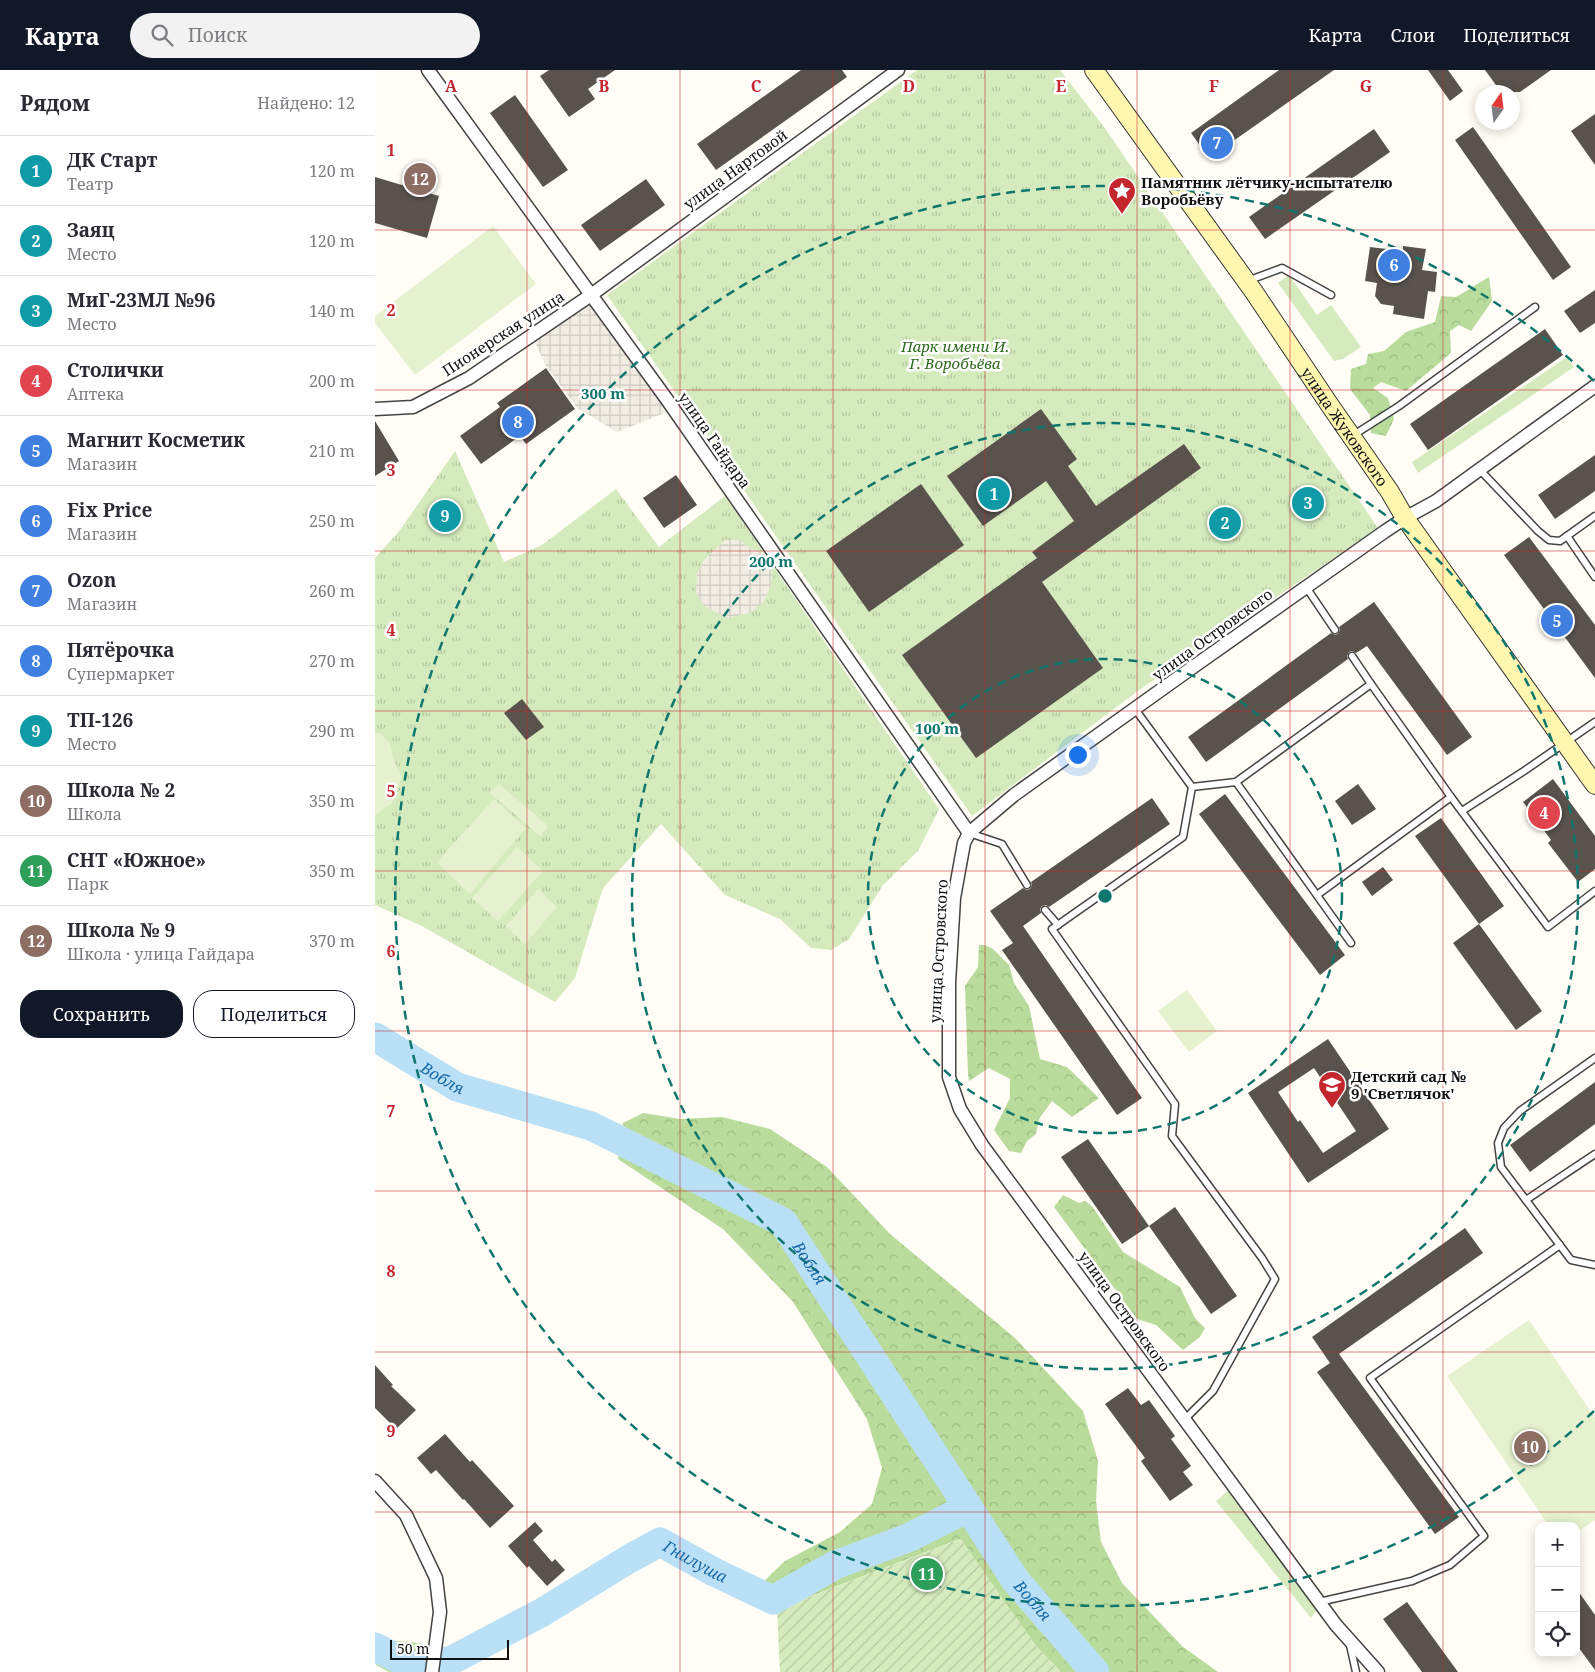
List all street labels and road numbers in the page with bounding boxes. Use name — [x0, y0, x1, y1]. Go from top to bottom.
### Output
street label: улица Нартовой — [679, 124, 791, 214]
street label: Пионерская улица — [438, 286, 568, 380]
street label: улица Жуковского — [1297, 363, 1393, 490]
street label: улица Гайдара — [674, 388, 756, 492]
street label: улица Островского — [1148, 584, 1276, 684]
street label: улица Островского — [924, 879, 952, 1023]
street label: улица Островского — [1075, 1247, 1175, 1375]

